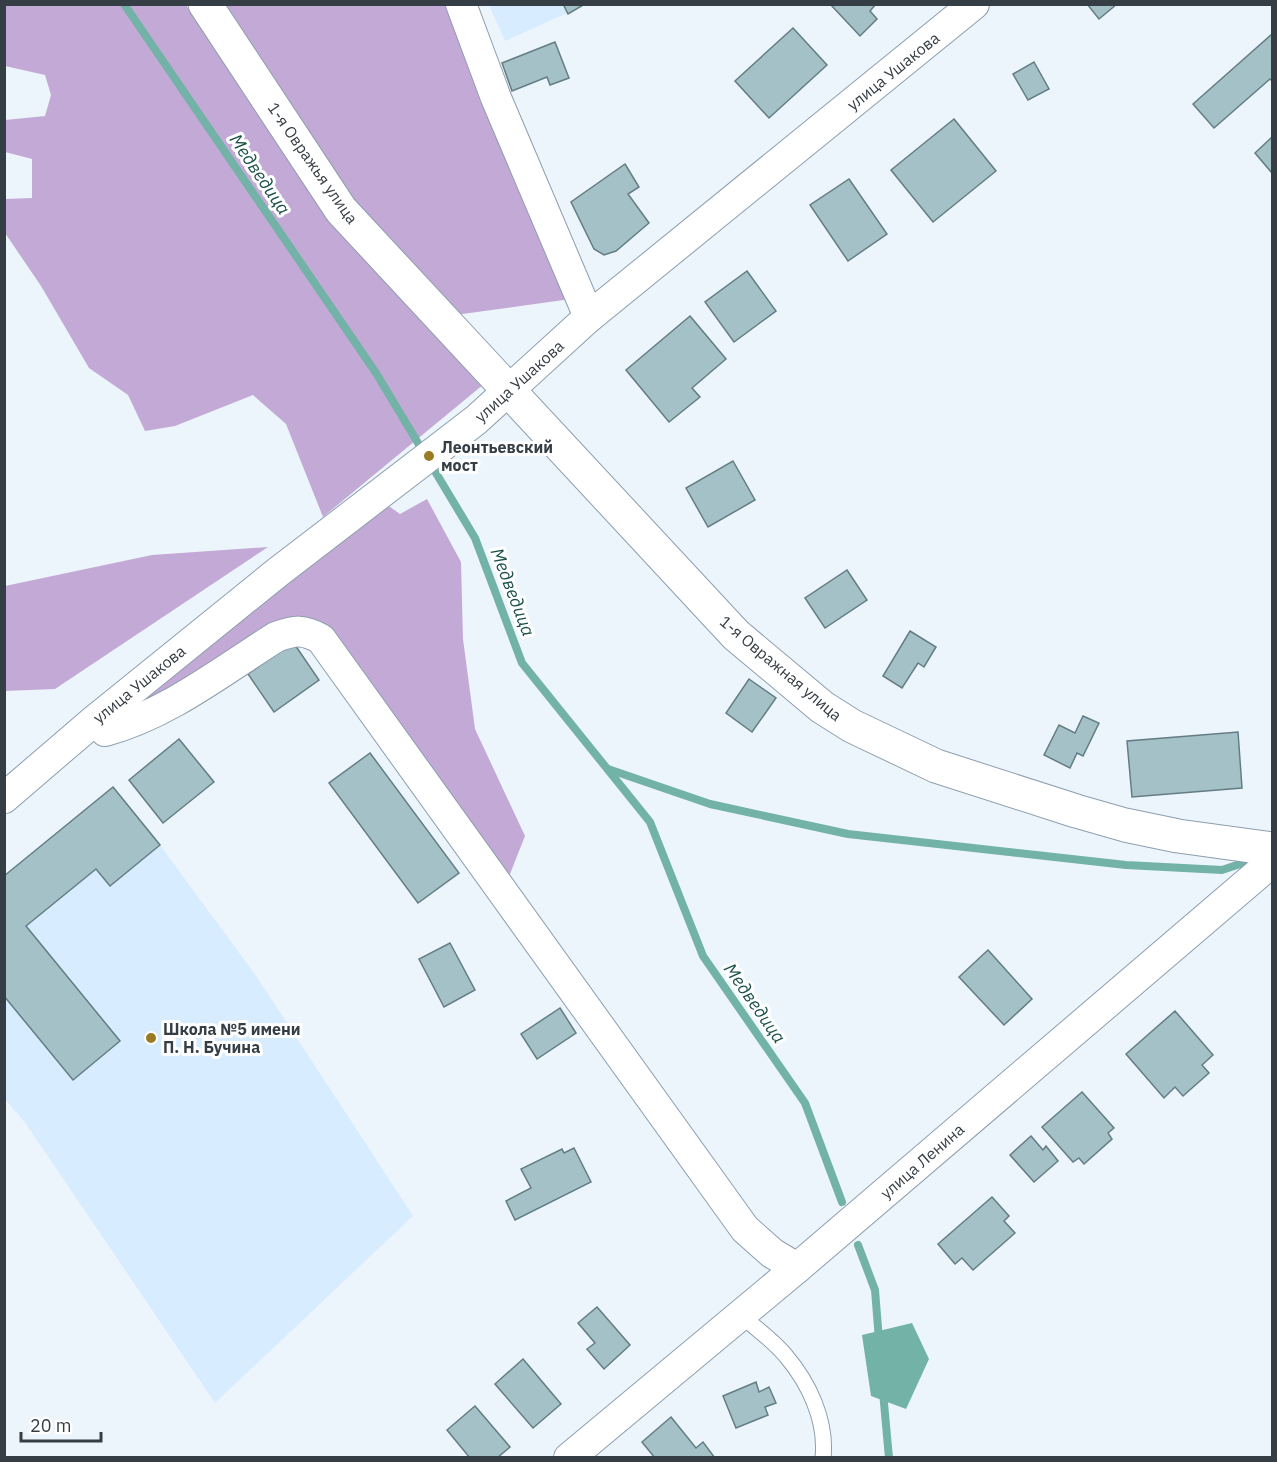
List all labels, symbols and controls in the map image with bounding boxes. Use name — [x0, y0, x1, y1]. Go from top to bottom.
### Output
street label: улица Ушакова — [843, 27, 944, 114]
street label: 1-я Овражья улица — [264, 98, 363, 228]
water label: Медведица — [225, 129, 295, 219]
street label: улица Ушакова — [470, 335, 568, 426]
place label: Леонтьевский мост — [441, 437, 553, 475]
marker: Леонтьевский мост — [422, 449, 436, 463]
water label: Медведица — [486, 545, 540, 639]
street label: 1-я Овражная улица — [716, 611, 846, 725]
street label: улица Ушакова — [89, 640, 190, 727]
water label: Медведица — [719, 958, 791, 1048]
place label: Школа №5 имени П. Н. Бучина — [163, 1019, 301, 1057]
marker: Школа №5 имени П. Н. Бучина — [144, 1031, 158, 1045]
street label: улица Ленина — [876, 1119, 968, 1203]
scale bar — [21, 1405, 100, 1443]
text: 20 m — [30, 1414, 72, 1437]

